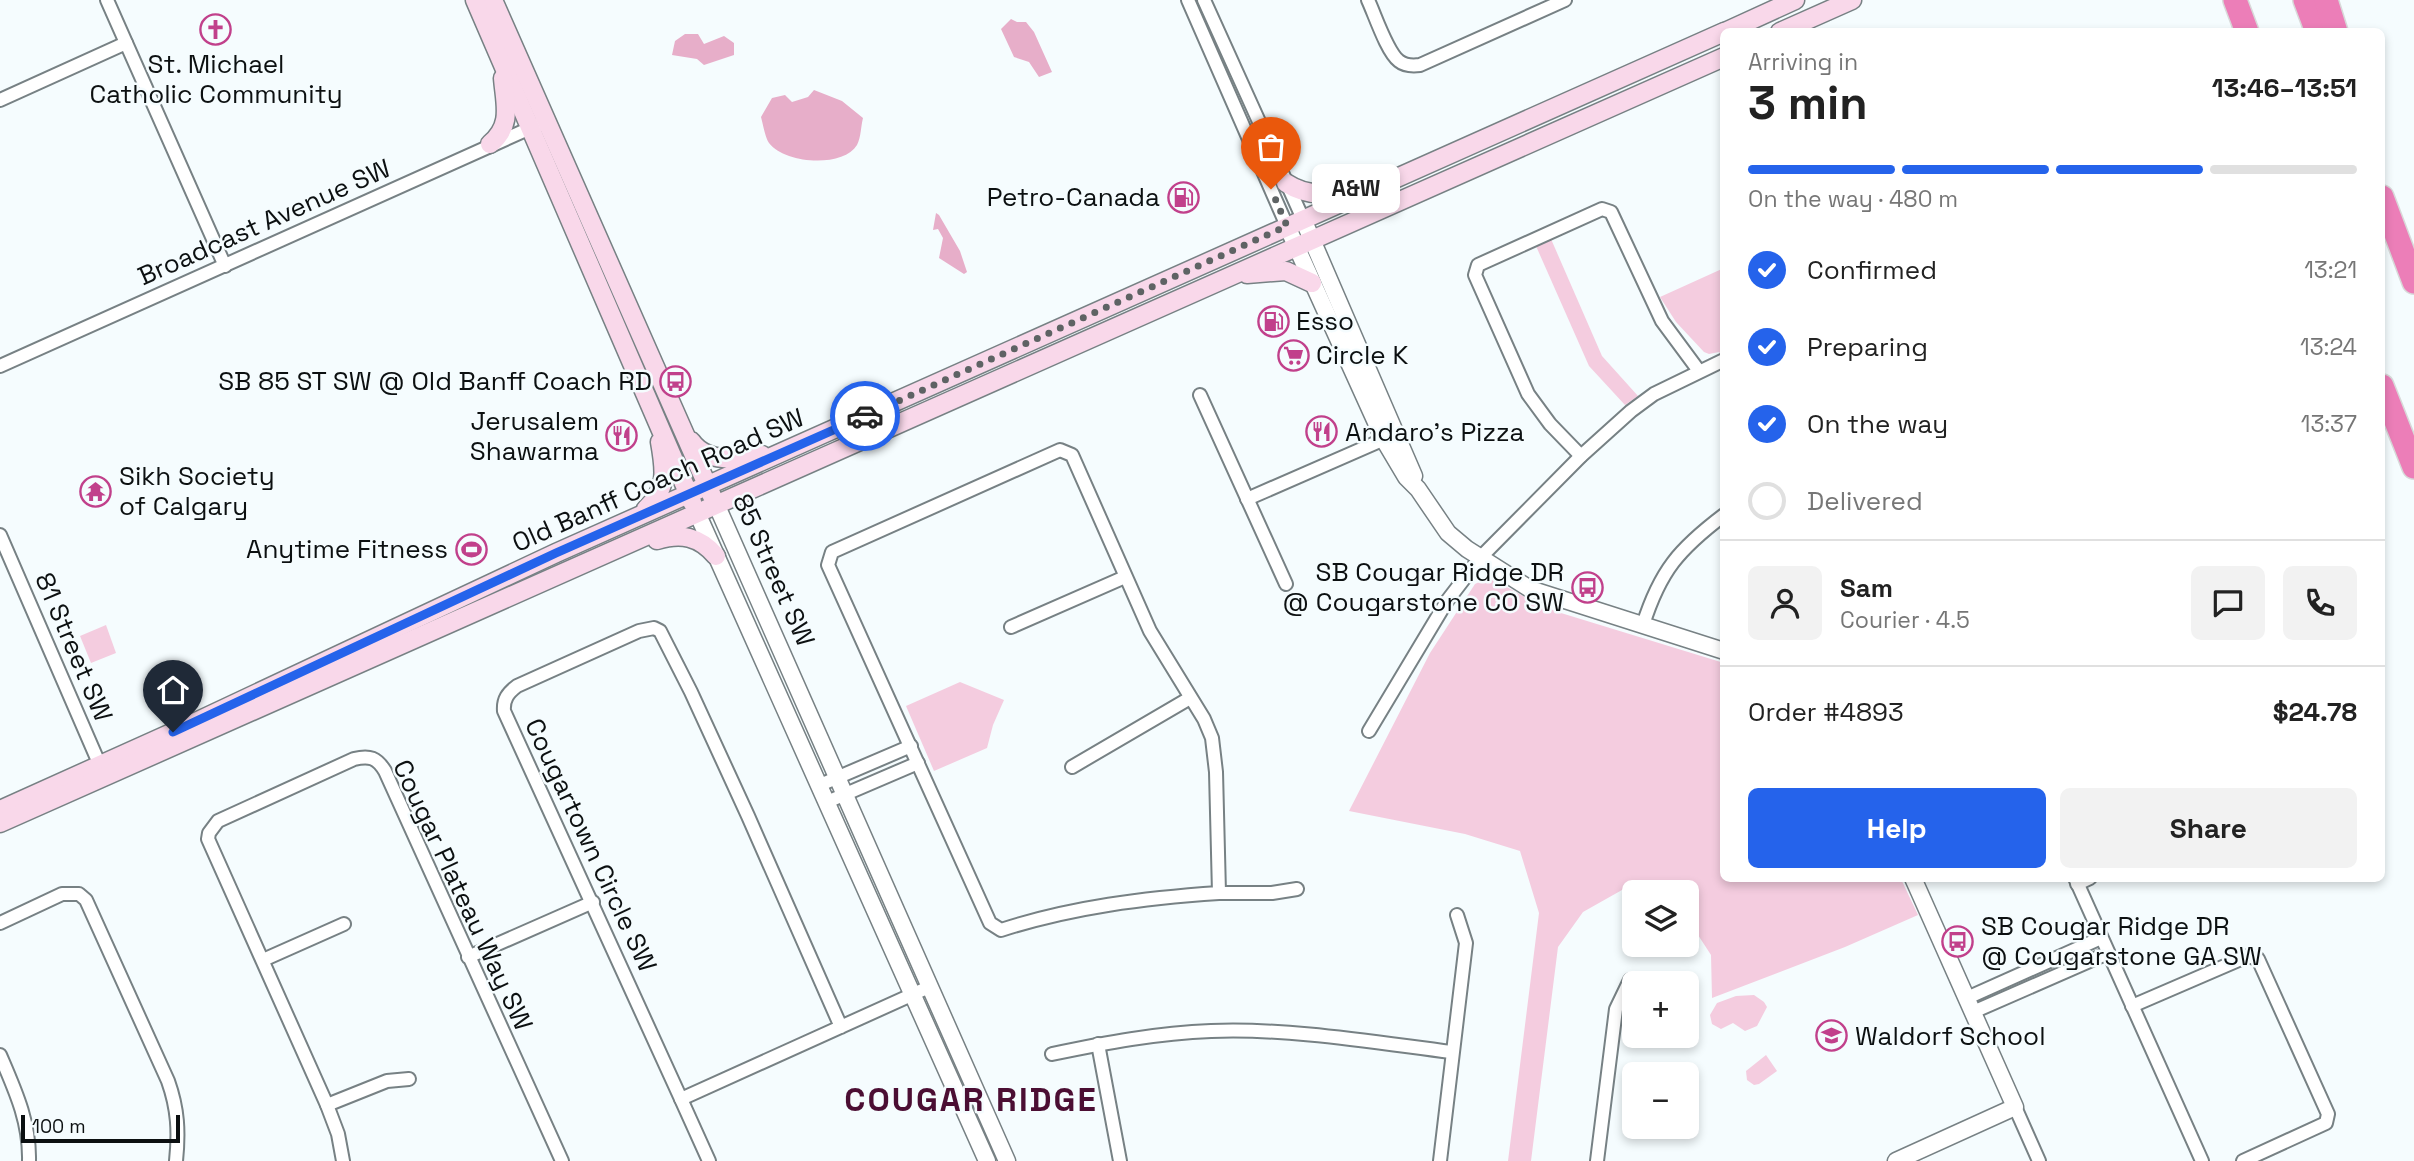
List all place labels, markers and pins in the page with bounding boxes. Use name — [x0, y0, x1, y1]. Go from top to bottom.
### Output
church icon: St. Michael Catholic Community — [199, 12, 233, 46]
place label: St. Michael Catholic Community — [89, 47, 343, 111]
pin — [1241, 117, 1301, 189]
callout: A&W — [1313, 164, 1400, 214]
place label: Petro-Canada — [987, 180, 1160, 214]
fuel station icon: Petro-Canada — [1166, 180, 1200, 214]
fuel station icon: Esso — [1256, 304, 1290, 338]
place label: Esso — [1296, 304, 1354, 338]
supermarket icon: Circle K — [1276, 338, 1310, 372]
place label: Circle K — [1316, 338, 1408, 372]
place label: SB 85 ST SW @ Old Banff Coach RD — [218, 364, 652, 398]
bus stop icon: SB 85 ST SW @ Old Banff Coach RD — [658, 364, 692, 398]
place label: Jerusalem Shawarma — [470, 404, 599, 468]
restaurant icon: Andaro's Pizza — [1305, 415, 1339, 449]
place label: Andaro's Pizza — [1345, 415, 1524, 449]
restaurant icon: Jerusalem Shawarma — [605, 419, 639, 453]
place label: Sikh Society of Calgary — [119, 459, 275, 523]
temple icon: Sikh Society of Calgary — [79, 474, 113, 508]
place label: Anytime Fitness — [246, 532, 448, 566]
sports icon: Anytime Fitness — [454, 532, 488, 566]
place label: SB Cougar Ridge DR @ Cougarstone CO SW — [1282, 555, 1564, 619]
bus stop icon: SB Cougar Ridge DR @ Cougarstone CO SW — [1570, 570, 1604, 604]
pin — [143, 660, 203, 732]
place label: SB Cougar Ridge DR @ Cougarstone GA SW — [1981, 909, 2262, 973]
bus stop icon: SB Cougar Ridge DR @ Cougarstone GA SW — [1941, 924, 1975, 958]
school or university icon: Waldorf School — [1815, 1019, 1849, 1053]
place label: Waldorf School — [1855, 1019, 2046, 1053]

